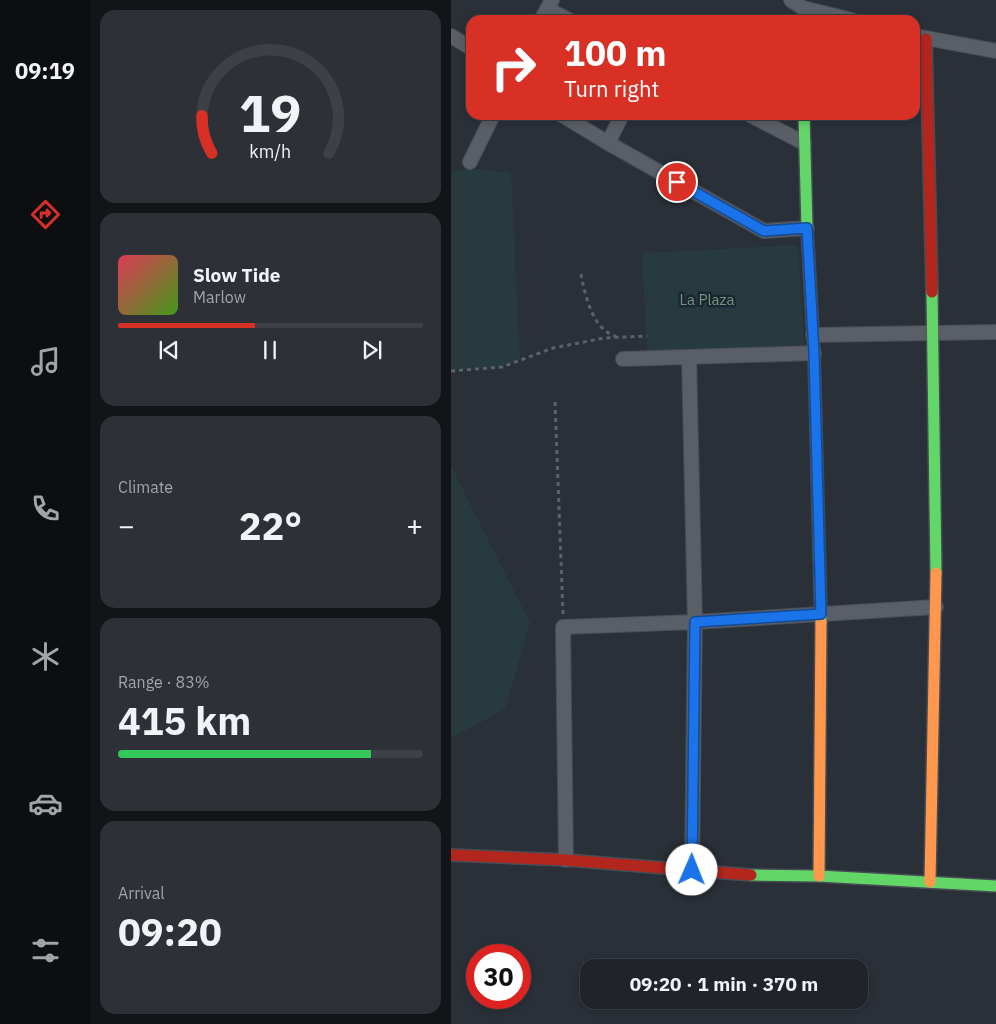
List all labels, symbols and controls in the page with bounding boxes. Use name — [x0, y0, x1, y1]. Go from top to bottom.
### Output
text: 100 m — [564, 30, 667, 76]
icon: right — [481, 35, 546, 100]
text: 09:19 — [15, 56, 75, 85]
text: Turn right — [564, 74, 659, 103]
text: 19 — [239, 79, 302, 146]
text: km/h — [250, 140, 292, 163]
pin — [656, 161, 698, 203]
icon: arrive — [663, 168, 691, 196]
icon: directions — [28, 197, 63, 232]
text: Slow Tide — [193, 263, 280, 287]
text: Marlow — [193, 287, 246, 307]
park label: La Plaza — [679, 290, 735, 309]
icon: previous — [155, 336, 183, 364]
icon: pause — [256, 336, 284, 364]
icon: next — [358, 336, 386, 364]
icon: music — [28, 344, 63, 379]
text: Climate — [118, 477, 173, 497]
icon: phone — [28, 491, 63, 526]
text: 22° — [239, 501, 302, 550]
text: − — [118, 507, 135, 544]
text: + — [406, 507, 423, 544]
icon: climate — [28, 639, 63, 674]
text: Range · 83% — [118, 672, 210, 692]
text: 415 km — [118, 696, 251, 745]
icon: car — [28, 786, 63, 821]
position arrow — [665, 843, 717, 895]
text: Arrival — [118, 883, 165, 903]
text: 09:20 — [118, 907, 222, 956]
icon: filters — [28, 933, 63, 968]
speed limit sign: 30 — [466, 944, 531, 1009]
text: 09:20 · 1 min · 370 m — [630, 972, 818, 996]

